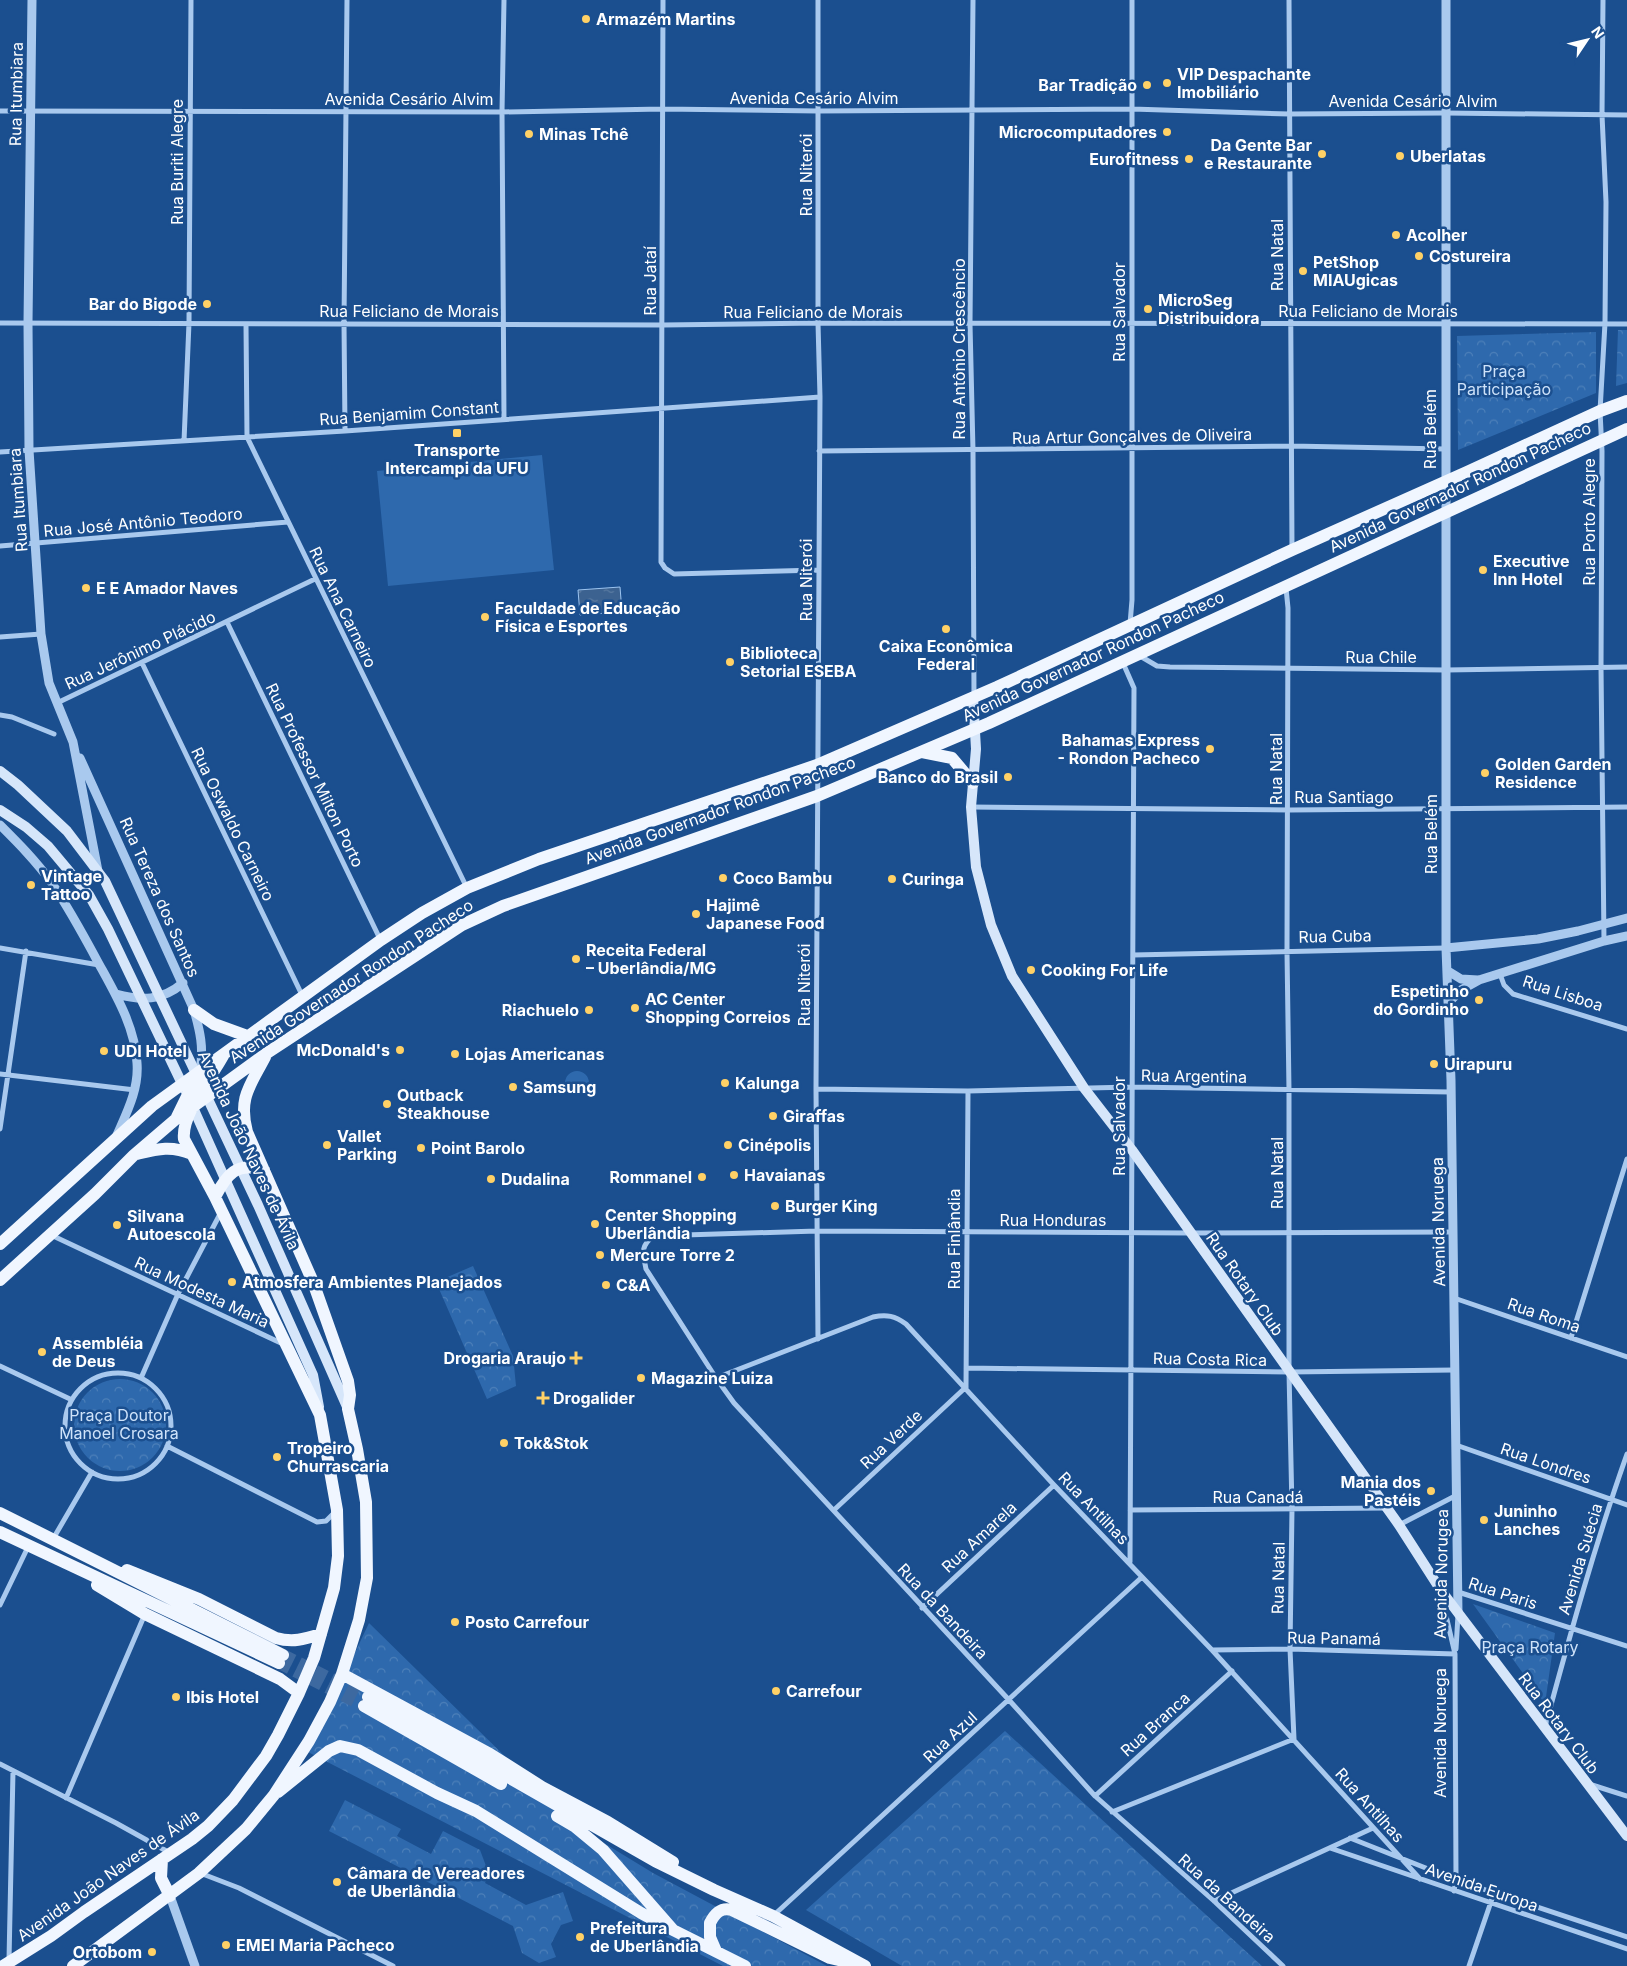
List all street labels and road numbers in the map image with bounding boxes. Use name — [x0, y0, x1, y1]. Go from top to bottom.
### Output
street label: Rua Itumbiara — [5, 42, 27, 146]
street label: Avenida Cesário Alvim — [729, 88, 899, 108]
street label: Avenida Cesário Alvim — [324, 89, 494, 109]
street label: Avenida Cesário Alvim — [1328, 91, 1498, 111]
street label: Rua Buriti Alegre — [167, 99, 187, 225]
street label: Rua Niterói — [796, 134, 816, 216]
street label: Rua Natal — [1267, 219, 1287, 291]
street label: Rua Jataí — [640, 246, 660, 316]
street label: Rua Antônio Crescêncio — [949, 258, 969, 440]
street label: Rua Salvador — [1109, 262, 1129, 362]
street label: Rua Feliciano de Morais — [319, 301, 499, 321]
street label: Rua Feliciano de Morais — [1278, 301, 1458, 321]
street label: Rua Feliciano de Morais — [723, 302, 903, 322]
street label: Rua Belém — [1420, 389, 1440, 469]
street label: Rua Benjamim Constant — [319, 397, 499, 429]
street label: Avenida Governador Rondon Pacheco — [1326, 417, 1594, 557]
street label: Rua Artur Gonçalves de Oliveira — [1012, 424, 1252, 448]
street label: Rua Itumbiara — [4, 447, 32, 553]
street label: Rua Porto Alegre — [1579, 458, 1599, 586]
street label: Rua José Antônio Teodoro — [43, 503, 243, 541]
street label: Rua Niterói — [796, 539, 816, 621]
street label: Rua Ana Carneiro — [305, 543, 381, 671]
street label: Avenida Governador Rondon Pacheco — [959, 586, 1227, 726]
street label: Rua Jerônimo Plácido — [61, 606, 219, 694]
street label: Rua Chile — [1345, 647, 1417, 667]
street label: Rua Professor Milton Porto — [262, 680, 368, 870]
street label: Rua Natal — [1266, 733, 1286, 805]
street label: Rua Oswaldo Carneiro — [187, 744, 279, 904]
street label: Avenida Governador Rondon Pacheco — [582, 752, 858, 868]
street label: Rua Santiago — [1294, 787, 1394, 807]
street label: Rua Belém — [1421, 794, 1441, 874]
street label: Rua Tereza dos Santos — [116, 814, 204, 980]
street label: Avenida Governador Rondon Pacheco — [225, 895, 477, 1067]
street label: Rua Cuba — [1298, 925, 1372, 947]
street label: Rua Niterói — [794, 944, 814, 1026]
street label: Rua Lisboa — [1520, 971, 1606, 1015]
street label: Avenida João Naves de Ávila — [194, 1047, 304, 1253]
street label: Rua Argentina — [1141, 1065, 1247, 1087]
street label: Rua Salvador — [1109, 1076, 1129, 1176]
street label: Rua Natal — [1267, 1137, 1287, 1209]
street label: Avenida Noruega — [1427, 1157, 1449, 1287]
street label: Rua Finlândia — [944, 1189, 964, 1289]
street label: Rua Honduras — [1000, 1210, 1106, 1230]
street label: Rua Rotary Club — [1202, 1228, 1288, 1340]
street label: Rua Modesta Maria — [132, 1252, 272, 1332]
street label: Rua Roma — [1505, 1293, 1583, 1337]
street label: Rua Costa Rica — [1153, 1348, 1267, 1370]
street label: Rua Verde — [856, 1405, 926, 1473]
street label: Rua Londres — [1498, 1438, 1594, 1488]
street label: Rua Antilhas — [1054, 1467, 1134, 1549]
street label: Rua Canadá — [1212, 1487, 1304, 1507]
street label: Rua Amarela — [937, 1497, 1021, 1577]
street label: Avenida Suécia — [1554, 1501, 1606, 1617]
street label: Avenida Norugea — [1430, 1509, 1452, 1639]
street label: Rua Natal — [1267, 1542, 1289, 1614]
street label: Rua da Bandeira — [894, 1559, 992, 1663]
street label: Rua Paris — [1466, 1573, 1540, 1613]
street label: Rua Panamá — [1287, 1627, 1381, 1649]
street label: Avenida Noruega — [1430, 1668, 1450, 1798]
street label: Rua Rotary Club — [1514, 1668, 1604, 1778]
street label: Rua Branca — [1116, 1688, 1194, 1760]
street label: Rua Azul — [919, 1707, 981, 1767]
street label: Rua Antilhas — [1331, 1764, 1409, 1846]
street label: Avenida João Naves de Ávila — [13, 1804, 203, 1946]
street label: Rua da Bandeira — [1174, 1849, 1280, 1947]
street label: Avenida Europa — [1423, 1858, 1541, 1916]

